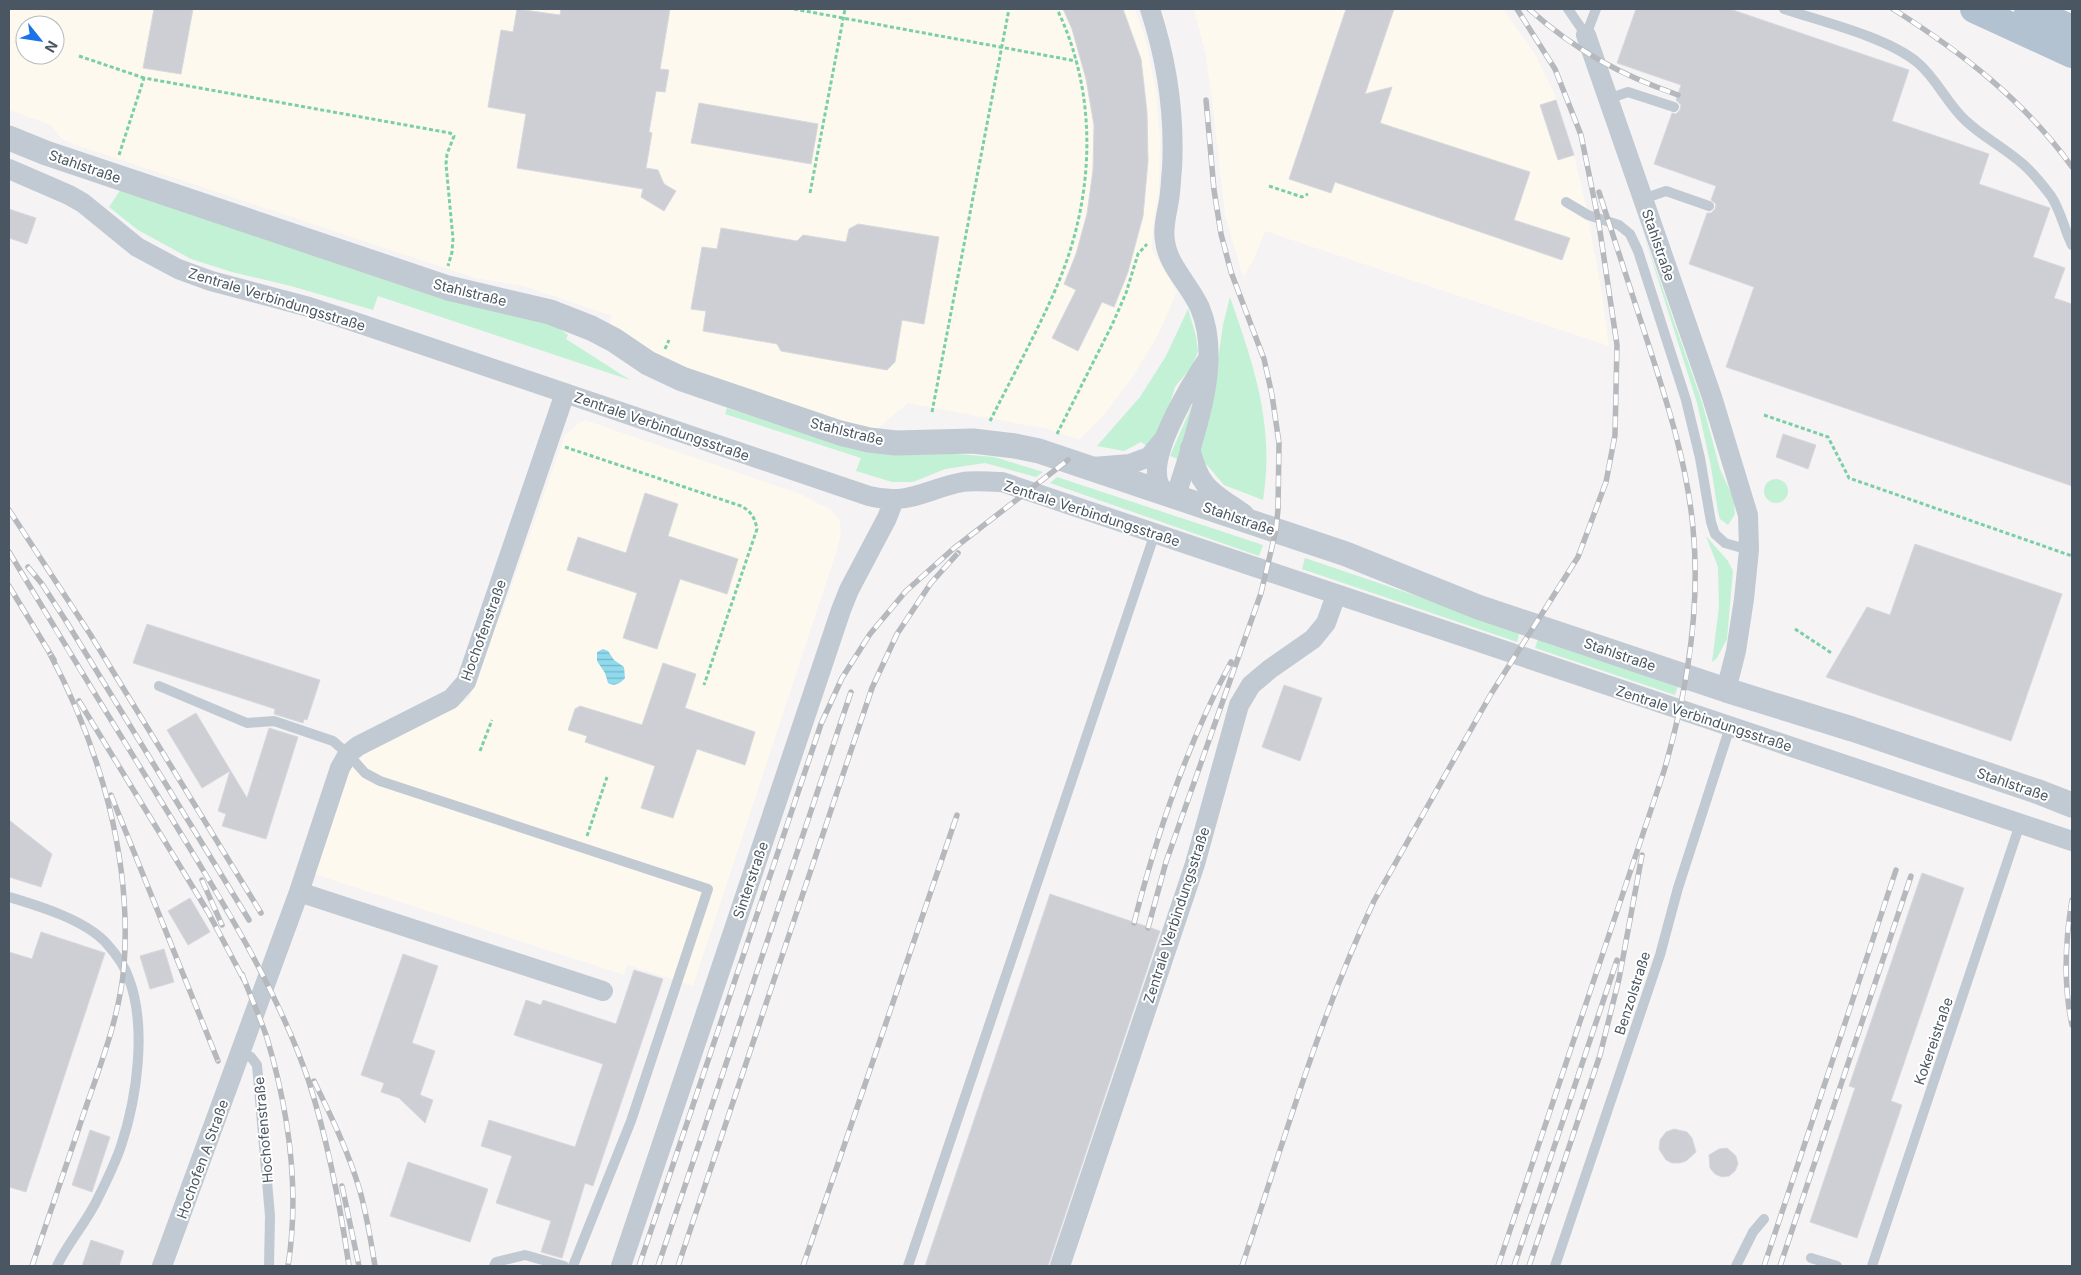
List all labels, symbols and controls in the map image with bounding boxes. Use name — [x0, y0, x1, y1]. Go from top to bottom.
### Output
north arrow — [15, 15, 65, 65]
text: N — [42, 38, 62, 56]
street label: Stahlstraße — [47, 146, 123, 186]
street label: Stahlstraße — [1639, 207, 1679, 283]
street label: Zentrale Verbindungsstraße — [186, 264, 368, 334]
street label: Stahlstraße — [432, 275, 508, 309]
street label: Zentrale Verbindungsstraße — [572, 388, 752, 464]
street label: Stahlstraße — [809, 414, 885, 448]
street label: Zentrale Verbindungsstraße — [1002, 476, 1182, 550]
street label: Stahlstraße — [1201, 498, 1277, 538]
street label: Hochofenstraße — [457, 577, 509, 683]
street label: Stahlstraße — [1582, 634, 1658, 674]
street label: Zentrale Verbindungsstraße — [1614, 681, 1794, 755]
street label: Stahlstraße — [1975, 764, 2051, 804]
street label: Zentrale Verbindungsstraße — [1139, 825, 1213, 1005]
street label: Sinterstraße — [729, 839, 771, 921]
street label: Benzolstraße — [1611, 949, 1653, 1037]
street label: Kokereistraße — [1910, 995, 1956, 1087]
street label: Hochofenstraße — [250, 1076, 276, 1184]
street label: Hochofen A Straße — [173, 1097, 231, 1221]

